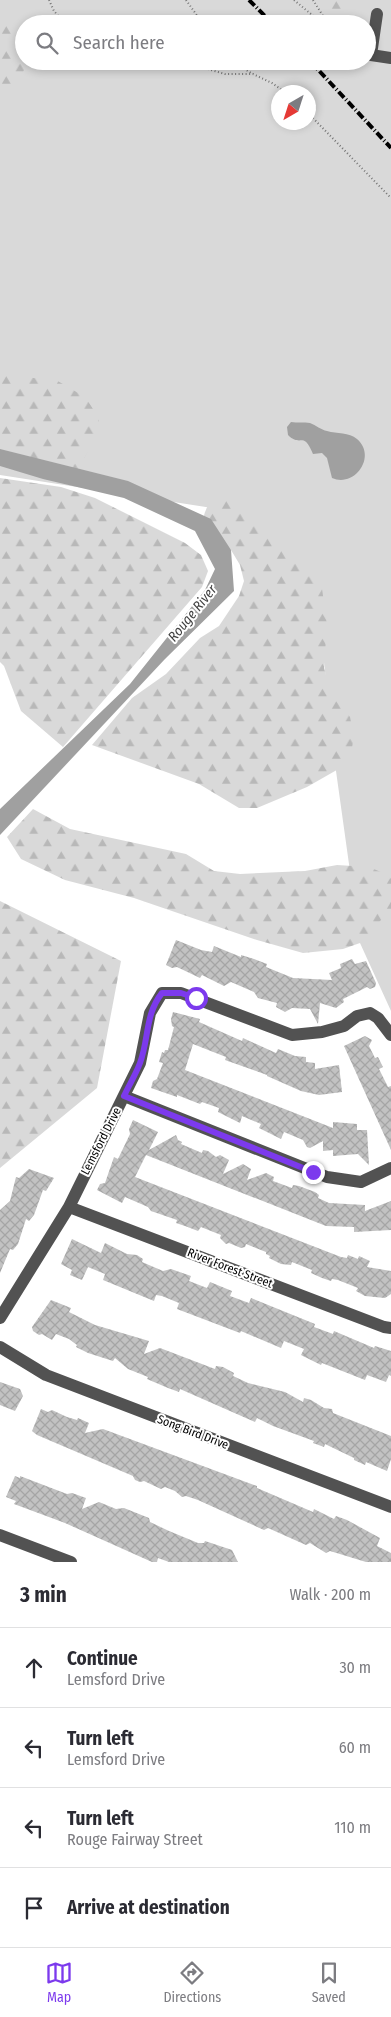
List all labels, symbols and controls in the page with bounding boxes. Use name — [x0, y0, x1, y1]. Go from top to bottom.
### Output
search box — [15, 15, 376, 70]
icon: search — [33, 29, 61, 57]
text: Search here — [73, 31, 165, 54]
north arrow — [271, 85, 316, 130]
water label: Rouge River — [164, 581, 221, 645]
route start — [185, 987, 208, 1010]
street label: Lemsford Drive — [78, 1105, 124, 1177]
route end — [302, 1161, 325, 1184]
street label: River Forest Street — [185, 1245, 275, 1291]
street label: Song Bird Drive — [155, 1412, 231, 1452]
text: 3 min — [20, 1582, 67, 1608]
text: Walk · 200 m — [289, 1585, 371, 1604]
text: Continue — [67, 1647, 138, 1670]
icon: ahead — [20, 1654, 48, 1682]
text: 30 m — [339, 1658, 371, 1677]
text: Lemsford Drive — [67, 1670, 165, 1689]
text: Turn left — [67, 1727, 134, 1750]
icon: left — [20, 1734, 48, 1762]
text: 60 m — [339, 1738, 371, 1757]
text: Lemsford Drive — [67, 1750, 165, 1769]
text: Turn left — [67, 1807, 134, 1830]
icon: left — [20, 1814, 48, 1842]
text: 110 m — [334, 1818, 371, 1837]
text: Rouge Fairway Street — [67, 1830, 203, 1849]
icon: arrive — [20, 1894, 48, 1922]
text: Arrive at destination — [67, 1896, 230, 1919]
tab: Map — [45, 1959, 73, 2006]
tab: Directions — [163, 1959, 221, 2006]
tab: Saved — [312, 1959, 346, 2006]

